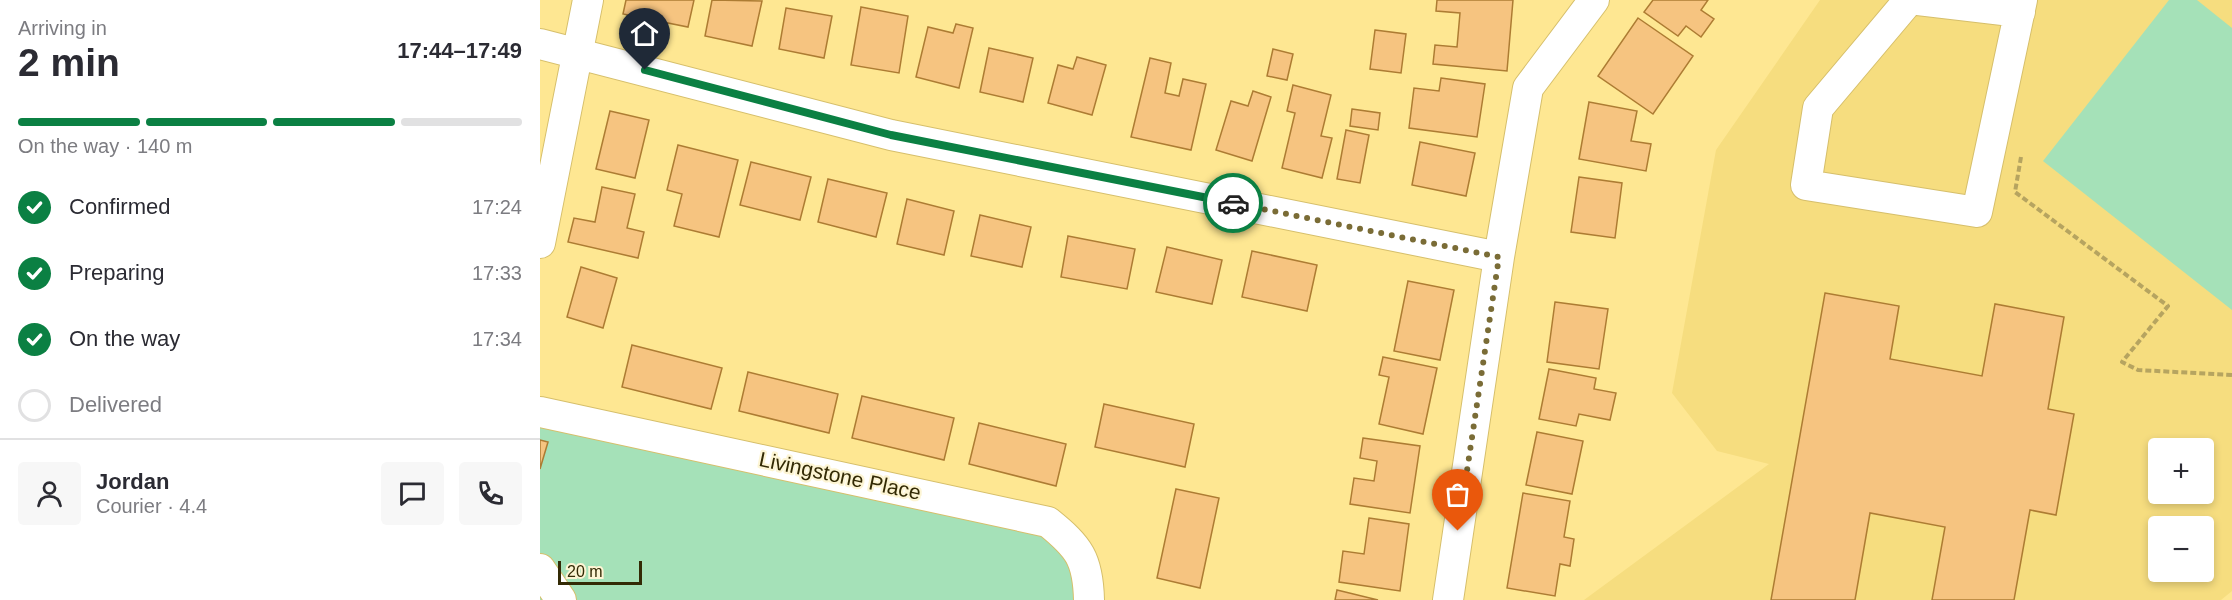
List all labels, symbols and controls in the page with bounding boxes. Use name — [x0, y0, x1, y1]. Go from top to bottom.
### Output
pin — [619, 8, 670, 70]
text: Arriving in — [18, 17, 107, 39]
icon: home — [628, 17, 661, 50]
text: 17:44–17:49 — [397, 38, 522, 63]
text: 2 min — [18, 41, 120, 84]
text: On the way · 140 m — [18, 135, 193, 157]
courier — [1203, 173, 1263, 233]
icon: car — [1217, 187, 1250, 220]
icon: check — [18, 191, 51, 224]
text: Confirmed — [69, 194, 170, 219]
text: 17:24 — [472, 196, 522, 218]
icon: check — [18, 257, 51, 290]
text: Preparing — [69, 260, 164, 285]
text: 17:33 — [472, 262, 522, 284]
icon: check — [18, 323, 51, 356]
text: On the way — [69, 326, 180, 351]
text: 17:34 — [472, 328, 522, 350]
text: Delivered — [69, 392, 162, 417]
map controls — [2148, 438, 2214, 582]
button: + — [2148, 438, 2214, 504]
street label: Livingstone Place — [757, 447, 923, 504]
button: person — [18, 462, 81, 525]
button: chat — [381, 462, 444, 525]
button: phone — [459, 462, 522, 525]
text: Jordan — [96, 469, 169, 494]
pin — [1432, 469, 1483, 531]
icon: bag — [1441, 478, 1474, 511]
text: Courier · 4.4 — [96, 495, 207, 517]
button: − — [2148, 516, 2214, 582]
scale bar — [558, 558, 642, 586]
text: 20 m — [567, 563, 603, 580]

